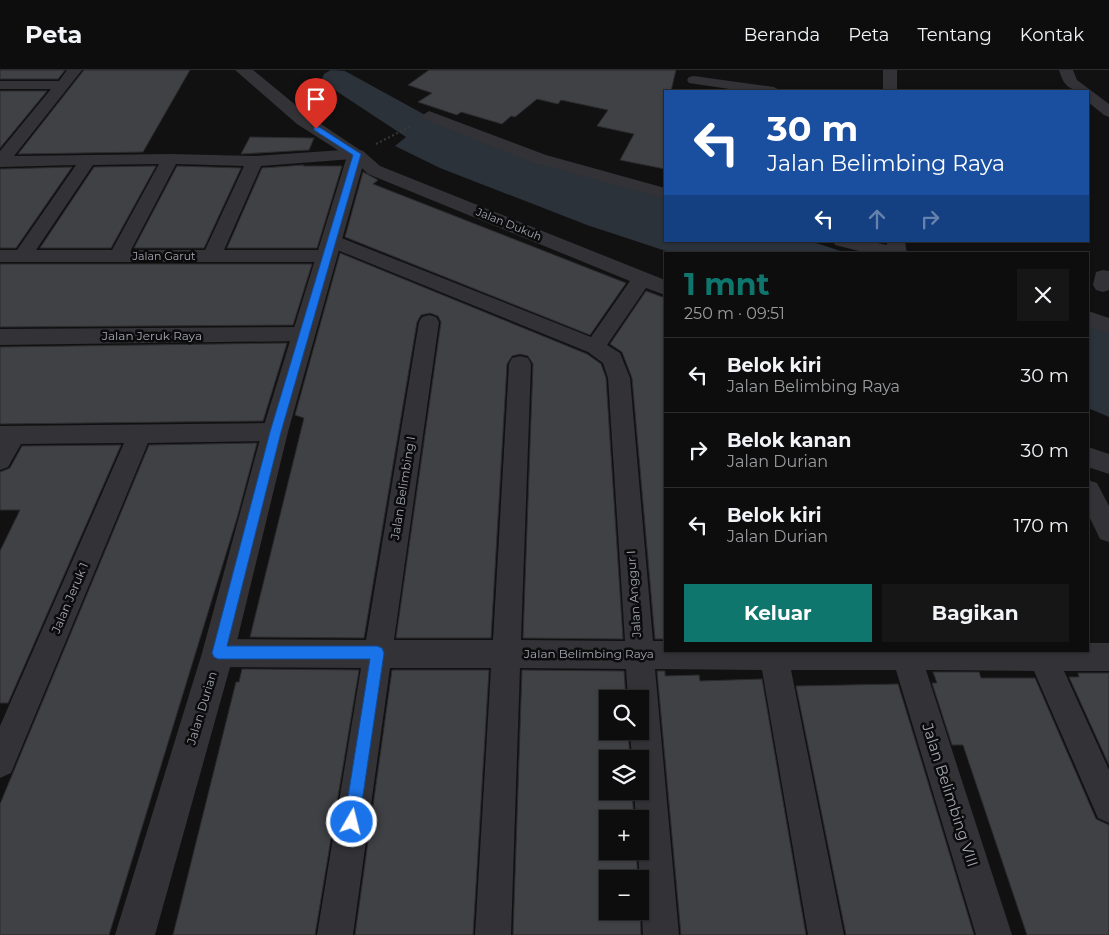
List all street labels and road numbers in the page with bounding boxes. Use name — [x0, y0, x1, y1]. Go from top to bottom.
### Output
street label: Jalan Dukuh — [473, 204, 544, 244]
street label: Jalan Garut — [131, 249, 196, 263]
street label: Jalan Jeruk Raya — [101, 328, 202, 343]
street label: Jalan Belimbing I — [387, 435, 418, 542]
street label: Jalan Anggur I — [623, 550, 644, 639]
street label: Jalan Jeruk 1 — [48, 560, 91, 636]
street label: Jalan Belimbing Raya — [523, 646, 654, 661]
street label: Jalan Durian — [183, 669, 220, 747]
street label: Jalan Belimbing VIII — [918, 720, 983, 869]

